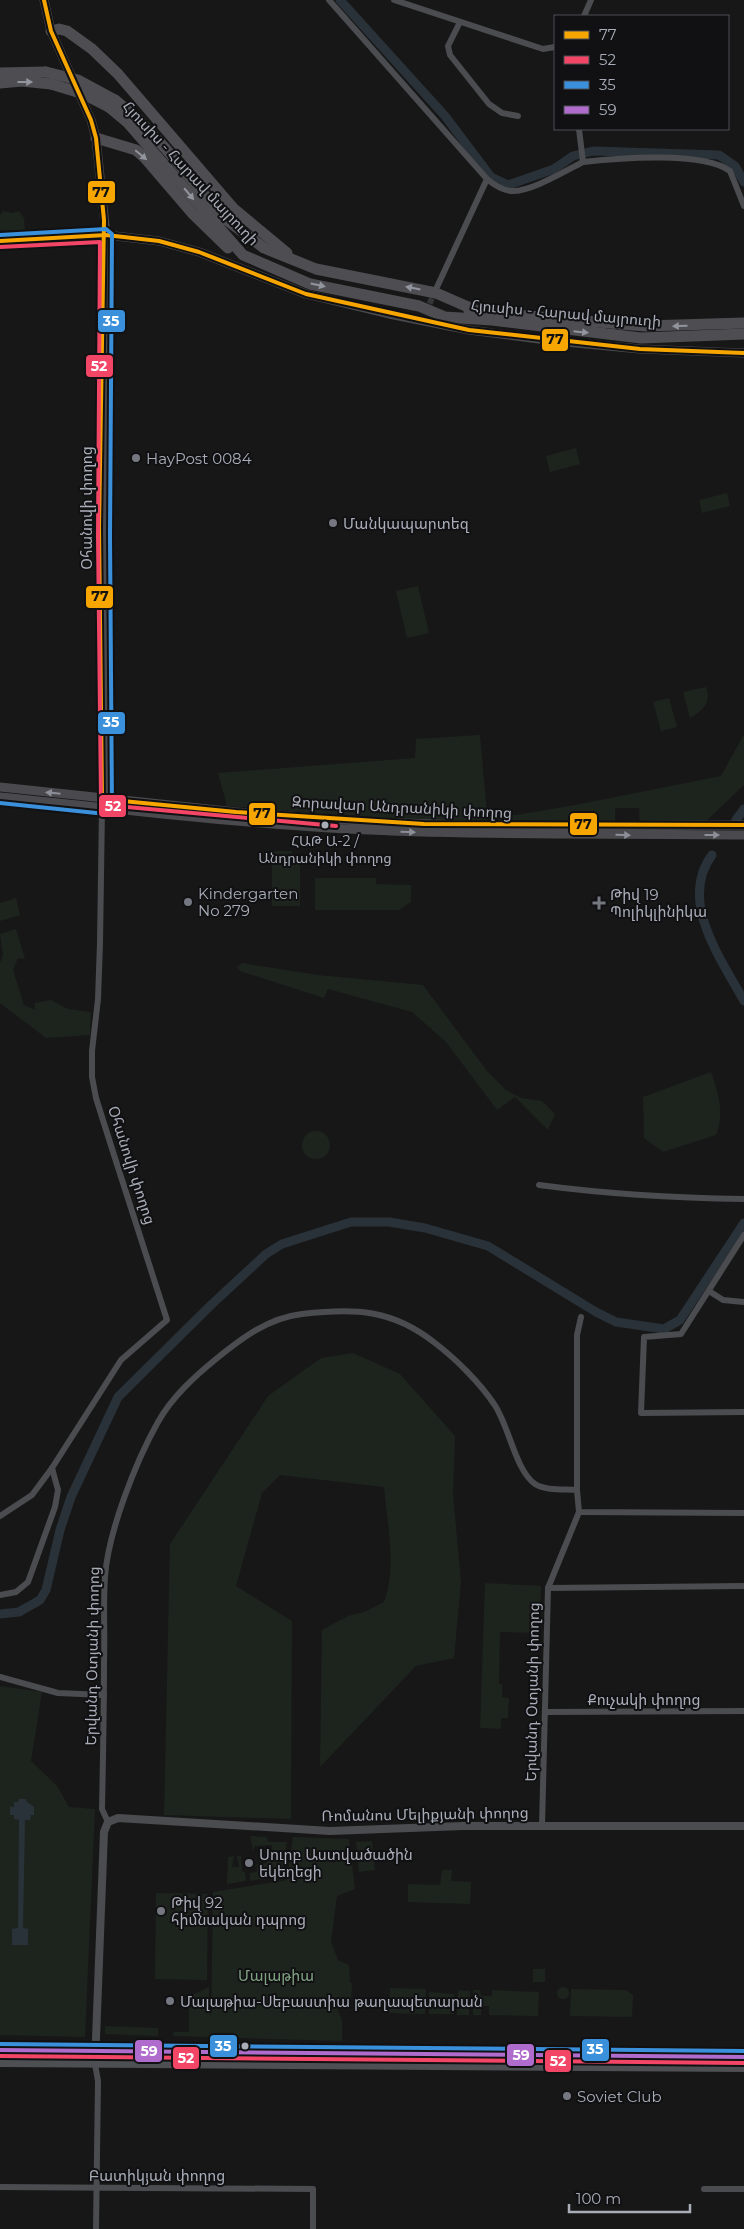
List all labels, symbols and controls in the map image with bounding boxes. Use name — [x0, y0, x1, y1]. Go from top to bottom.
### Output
legend — [554, 15, 729, 130]
text: 77 — [599, 25, 617, 44]
text: 52 — [599, 50, 616, 69]
text: 35 — [599, 75, 616, 94]
one-way arrow — [18, 78, 34, 86]
street label: Հյուսիս - Հարավ մայրուղի — [119, 97, 263, 249]
text: 59 — [599, 100, 617, 119]
one-way arrow — [134, 150, 147, 161]
line badge: 77 — [87, 180, 116, 204]
text: 77 — [92, 183, 110, 201]
one-way arrow — [183, 188, 194, 201]
one-way arrow — [311, 282, 327, 290]
one-way arrow — [404, 284, 420, 292]
street label: Հյուսիս - Հարավ մայրուղի — [470, 295, 662, 331]
line badge: 35 — [97, 309, 126, 333]
text: 35 — [102, 312, 119, 330]
one-way arrow — [671, 322, 687, 330]
line badge: 77 — [541, 328, 569, 352]
one-way arrow — [573, 328, 589, 336]
text: 77 — [546, 330, 564, 348]
line badge: 52 — [85, 354, 114, 378]
text: 52 — [91, 357, 107, 375]
street label: Օհանովի փողոց — [77, 446, 96, 570]
place label: HayPost 0084 — [146, 449, 252, 468]
marker: HayPost 0084 — [130, 452, 142, 464]
place label: Մանկապարտեզ — [343, 514, 470, 533]
marker: Մանկապարտեզ — [327, 517, 339, 529]
line badge: 77 — [85, 585, 114, 609]
text: 77 — [91, 587, 109, 605]
line badge: 35 — [97, 711, 126, 735]
text: 35 — [102, 713, 119, 731]
one-way arrow — [45, 789, 61, 797]
street label: Զորավար Անդրանիկի փողոց — [291, 792, 513, 822]
line badge: 52 — [98, 794, 127, 818]
text: 52 — [105, 797, 121, 815]
line badge: 77 — [248, 802, 276, 826]
text: 77 — [253, 804, 271, 822]
line badge: 77 — [569, 812, 598, 836]
text: 77 — [574, 815, 592, 833]
marker: ՀԱԹ Ա-2 / Անդրանիկի փողոց — [320, 820, 330, 830]
one-way arrow — [400, 828, 416, 836]
one-way arrow — [704, 831, 720, 839]
place label: ՀԱԹ Ա-2 / Անդրանիկի փողոց — [258, 832, 392, 867]
one-way arrow — [615, 832, 631, 840]
place label: Kindergarten No 279 — [198, 884, 298, 920]
place label: Թիվ 19 Պոլիկլինիկա — [610, 885, 707, 921]
marker: Kindergarten No 279 — [182, 896, 194, 908]
marker: Թիվ 19 Պոլիկլինիկա — [592, 896, 606, 910]
street label: Օհանովի փողոց — [104, 1103, 160, 1227]
street label: Երվանդ Օտյանի փողոց — [81, 1566, 103, 1746]
street label: Երվանդ Օտյանի փողոց — [521, 1602, 543, 1782]
street label: Քուչակի փողոց — [587, 1690, 701, 1709]
street label: Ռոմանոս Մելիքյանի փողոց — [321, 1803, 529, 1825]
place label: Սուրբ Աստվածածին եկեղեցի — [259, 1845, 413, 1881]
marker: Սուրբ Աստվածածին եկեղեցի — [243, 1857, 255, 1869]
place label: Թիվ 92 հիմնական դպրոց — [171, 1893, 306, 1929]
marker: Թիվ 92 հիմնական դպրոց — [155, 1905, 167, 1917]
park label: Մալաթիա — [238, 1966, 314, 1985]
place label: Մալաթիա-Սեբաստիա թաղապետարան — [180, 1992, 483, 2011]
marker: Մալաթիա-Սեբաստիա թաղապետարան — [164, 1995, 176, 2007]
line badge: 35 — [209, 2034, 238, 2058]
text: 35 — [214, 2037, 231, 2055]
line badge: 35 — [581, 2038, 610, 2062]
line badge: 59 — [134, 2039, 163, 2063]
text: 35 — [586, 2040, 603, 2058]
unlabelled marker — [240, 2041, 250, 2051]
text: 59 — [140, 2042, 158, 2060]
line badge: 59 — [506, 2043, 535, 2067]
line badge: 52 — [172, 2046, 200, 2070]
text: 59 — [512, 2046, 530, 2064]
text: 52 — [178, 2049, 194, 2067]
line badge: 52 — [544, 2049, 572, 2073]
text: 52 — [550, 2052, 566, 2070]
place label: Soviet Club — [577, 2087, 662, 2106]
marker: Soviet Club — [561, 2090, 573, 2102]
street label: Բատիկյան փողոց — [89, 2166, 225, 2185]
scale bar — [569, 2182, 690, 2214]
text: 100 m — [576, 2189, 621, 2208]

